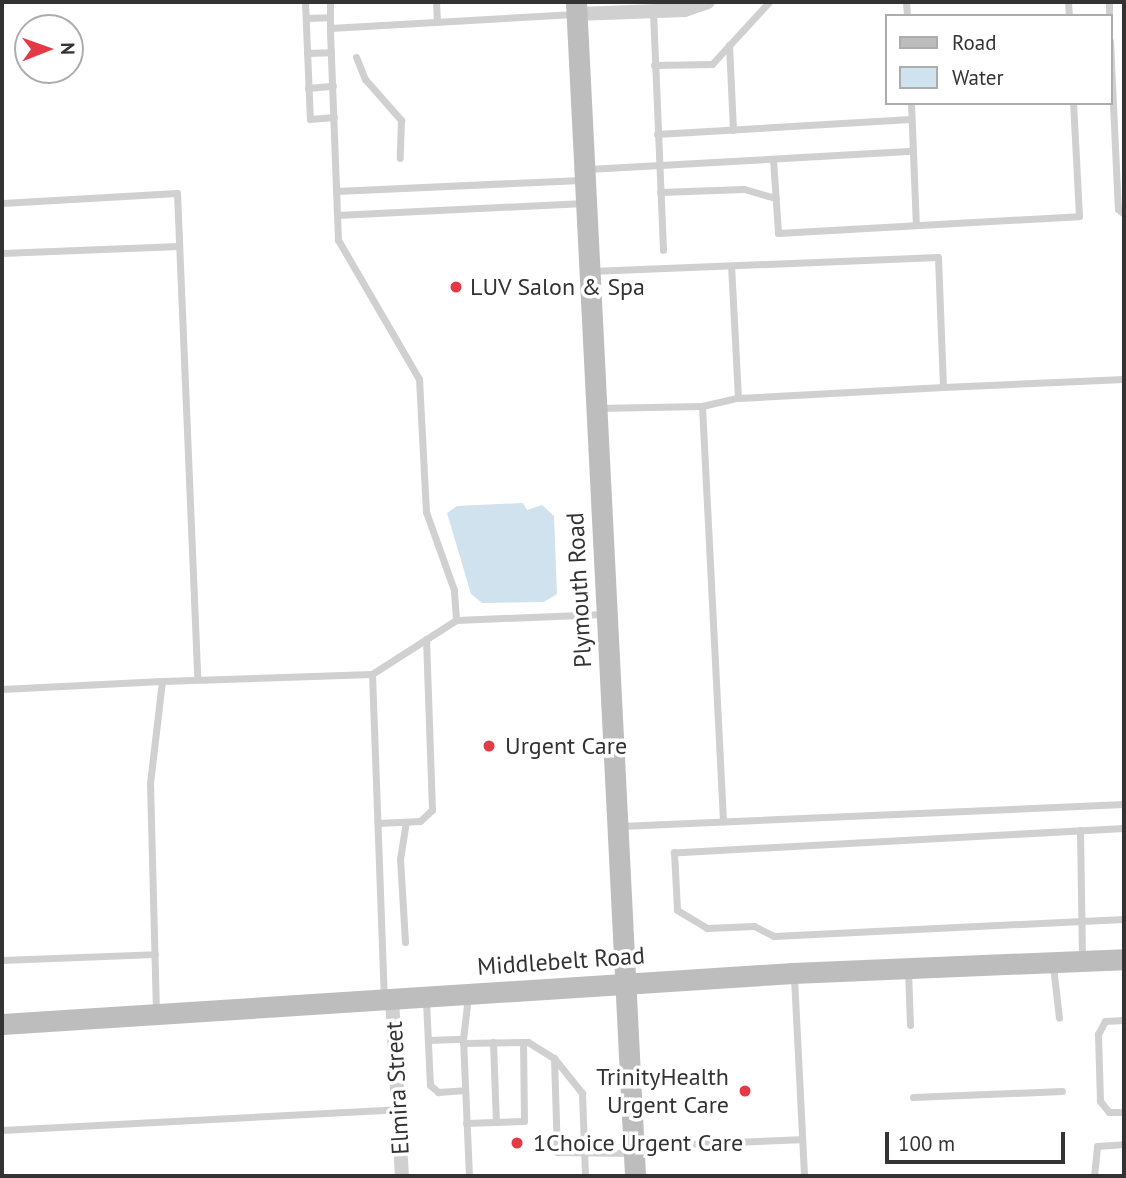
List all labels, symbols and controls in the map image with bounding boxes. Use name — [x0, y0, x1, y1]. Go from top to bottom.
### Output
north arrow — [14, 14, 84, 84]
legend — [884, 14, 1112, 105]
text: Road — [952, 29, 996, 56]
text: N — [56, 42, 80, 55]
text: Water — [952, 64, 1004, 91]
place label: LUV Salon & Spa — [470, 273, 646, 301]
marker: LUV Salon & Spa — [448, 279, 464, 295]
street label: Plymouth Road — [561, 512, 597, 668]
place label: Urgent Care — [505, 732, 627, 760]
marker: Urgent Care — [479, 736, 499, 756]
street label: Middlebelt Road — [476, 941, 646, 981]
street label: Elmira Street — [379, 1021, 415, 1155]
place label: TrinityHealth Urgent Care — [596, 1063, 729, 1119]
marker: TrinityHealth Urgent Care — [735, 1081, 755, 1101]
scale bar — [888, 1118, 1068, 1162]
place label: 1Choice Urgent Care — [533, 1129, 743, 1157]
text: 100 m — [898, 1130, 955, 1157]
marker: 1Choice Urgent Care — [507, 1133, 527, 1153]

